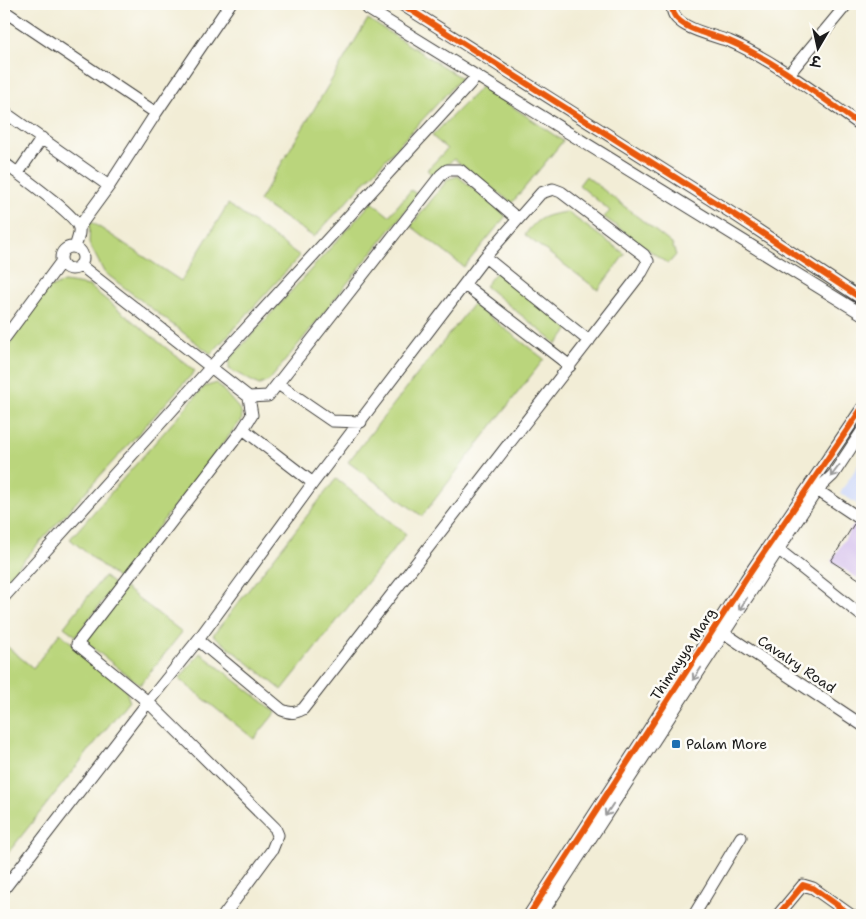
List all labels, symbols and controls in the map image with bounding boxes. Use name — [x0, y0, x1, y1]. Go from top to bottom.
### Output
north arrow — [794, 22, 844, 72]
text: उ — [808, 51, 824, 71]
one-way arrow — [830, 464, 840, 478]
one-way arrow — [738, 597, 748, 611]
street label: Thimayya Marg — [646, 604, 720, 704]
street label: Cavalry Road — [754, 631, 840, 697]
one-way arrow — [692, 666, 702, 680]
place label: Palam More — [686, 735, 767, 753]
marker: Palam More — [670, 738, 682, 750]
one-way arrow — [604, 803, 614, 817]

